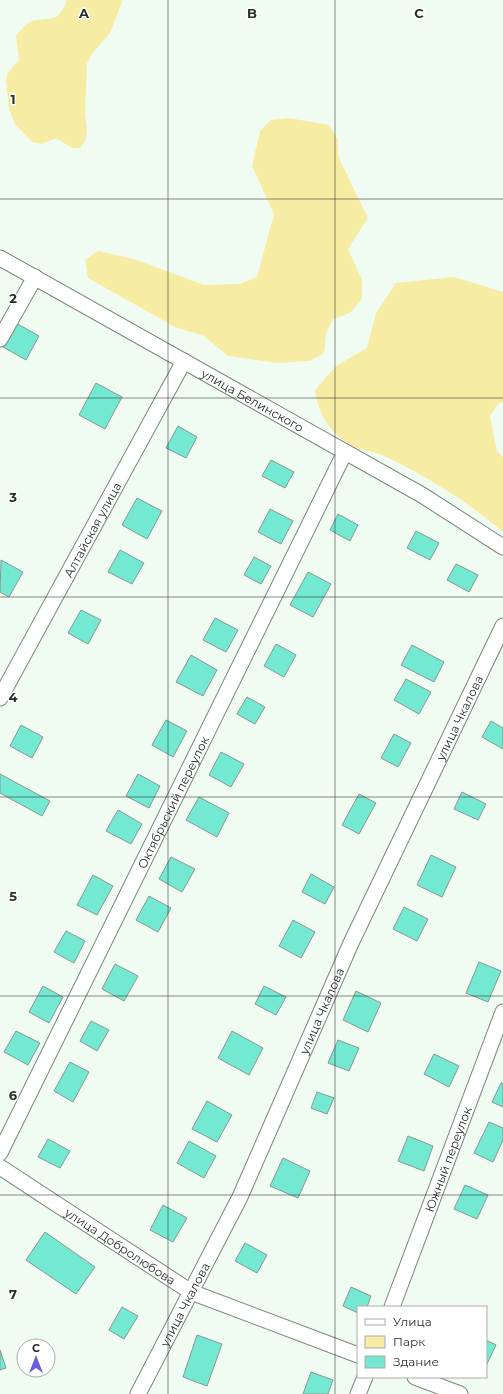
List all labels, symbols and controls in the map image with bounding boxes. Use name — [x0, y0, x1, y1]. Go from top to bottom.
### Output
text: A — [78, 5, 90, 21]
text: B — [247, 5, 257, 21]
text: C — [414, 5, 424, 21]
text: 1 — [10, 91, 16, 107]
text: 2 — [9, 290, 17, 306]
street label: улица Белинского — [198, 365, 307, 435]
street label: Алтайская улица — [60, 479, 124, 580]
text: 3 — [8, 489, 17, 505]
street label: улица Чкалова — [432, 673, 486, 764]
text: 4 — [9, 689, 18, 705]
street label: Октябрьский переулок — [134, 733, 212, 871]
text: 5 — [9, 888, 17, 904]
street label: улица Чкалова — [296, 965, 347, 1057]
text: 6 — [9, 1087, 18, 1103]
street label: Южный переулок — [421, 1104, 474, 1214]
street label: улица Добролюбова — [61, 1204, 179, 1288]
street label: улица Чкалова — [156, 1260, 212, 1350]
text: 7 — [9, 1286, 17, 1302]
legend — [357, 1306, 487, 1378]
text: Улица — [393, 1314, 432, 1329]
text: Парк — [393, 1334, 425, 1349]
north arrow — [16, 1338, 56, 1378]
text: С — [32, 1341, 40, 1355]
text: Здание — [393, 1354, 439, 1369]

